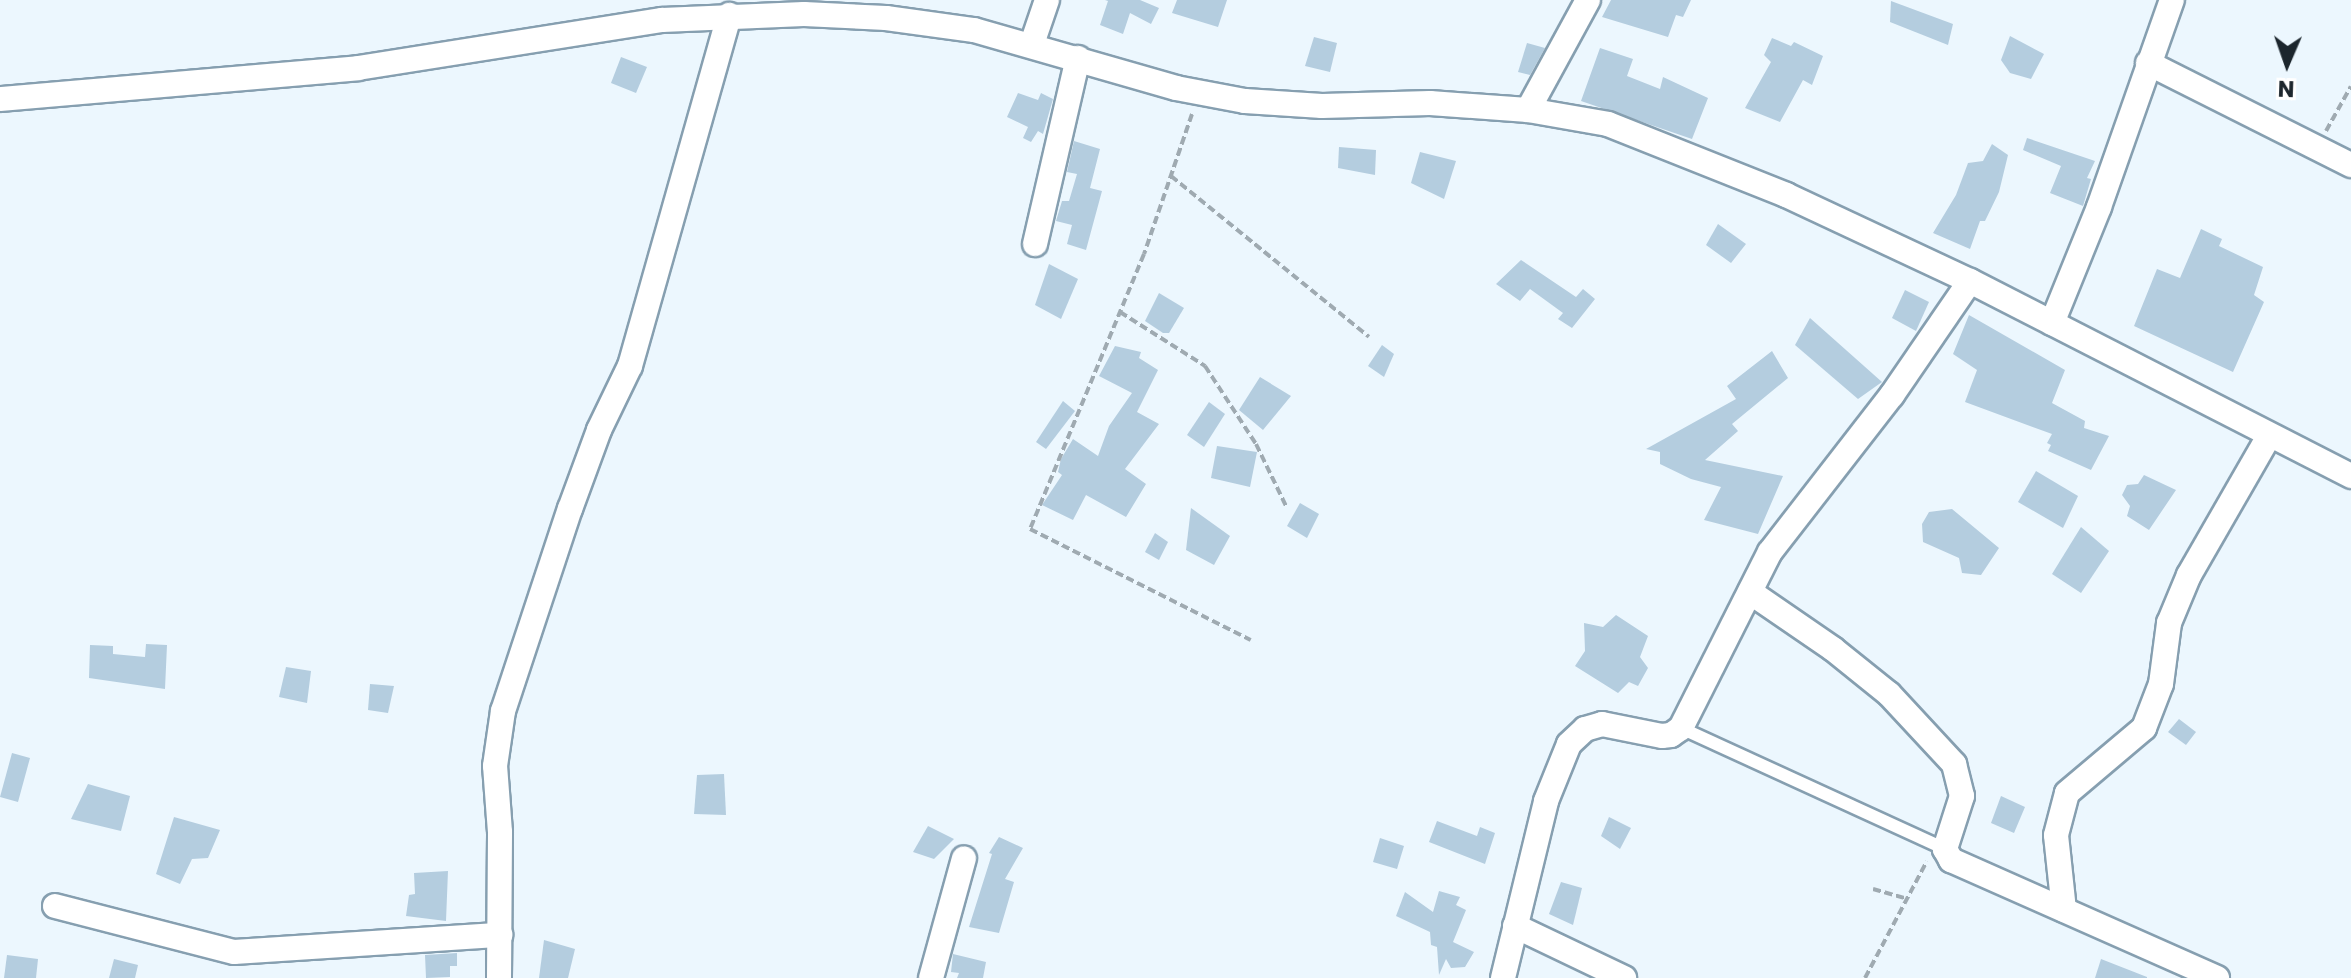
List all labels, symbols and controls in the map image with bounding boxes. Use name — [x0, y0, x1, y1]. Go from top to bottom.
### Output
north arrow — [2247, 24, 2327, 104]
text: N — [2277, 73, 2295, 104]

